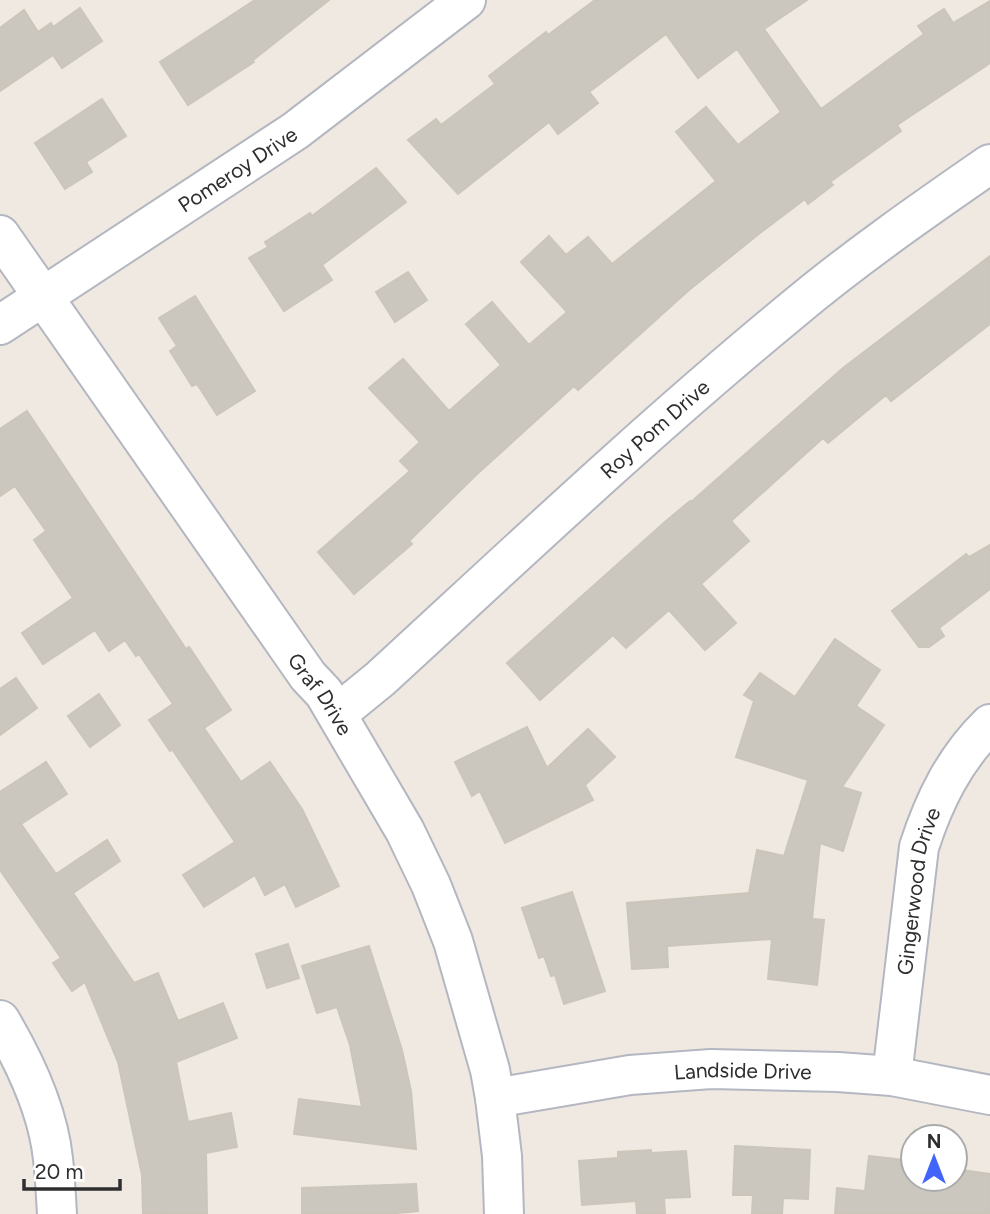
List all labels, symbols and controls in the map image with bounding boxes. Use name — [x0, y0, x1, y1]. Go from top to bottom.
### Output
street label: Pomeroy Drive — [173, 121, 302, 217]
street label: Roy Pom Drive — [595, 374, 714, 483]
street label: Graf Drive — [283, 648, 358, 739]
street label: Gingerwood Drive — [892, 803, 945, 976]
street label: Landside Drive — [673, 1056, 812, 1084]
north arrow — [899, 1123, 969, 1193]
text: N — [927, 1130, 941, 1153]
scale bar — [24, 1148, 121, 1192]
text: 20 m — [35, 1159, 83, 1184]

